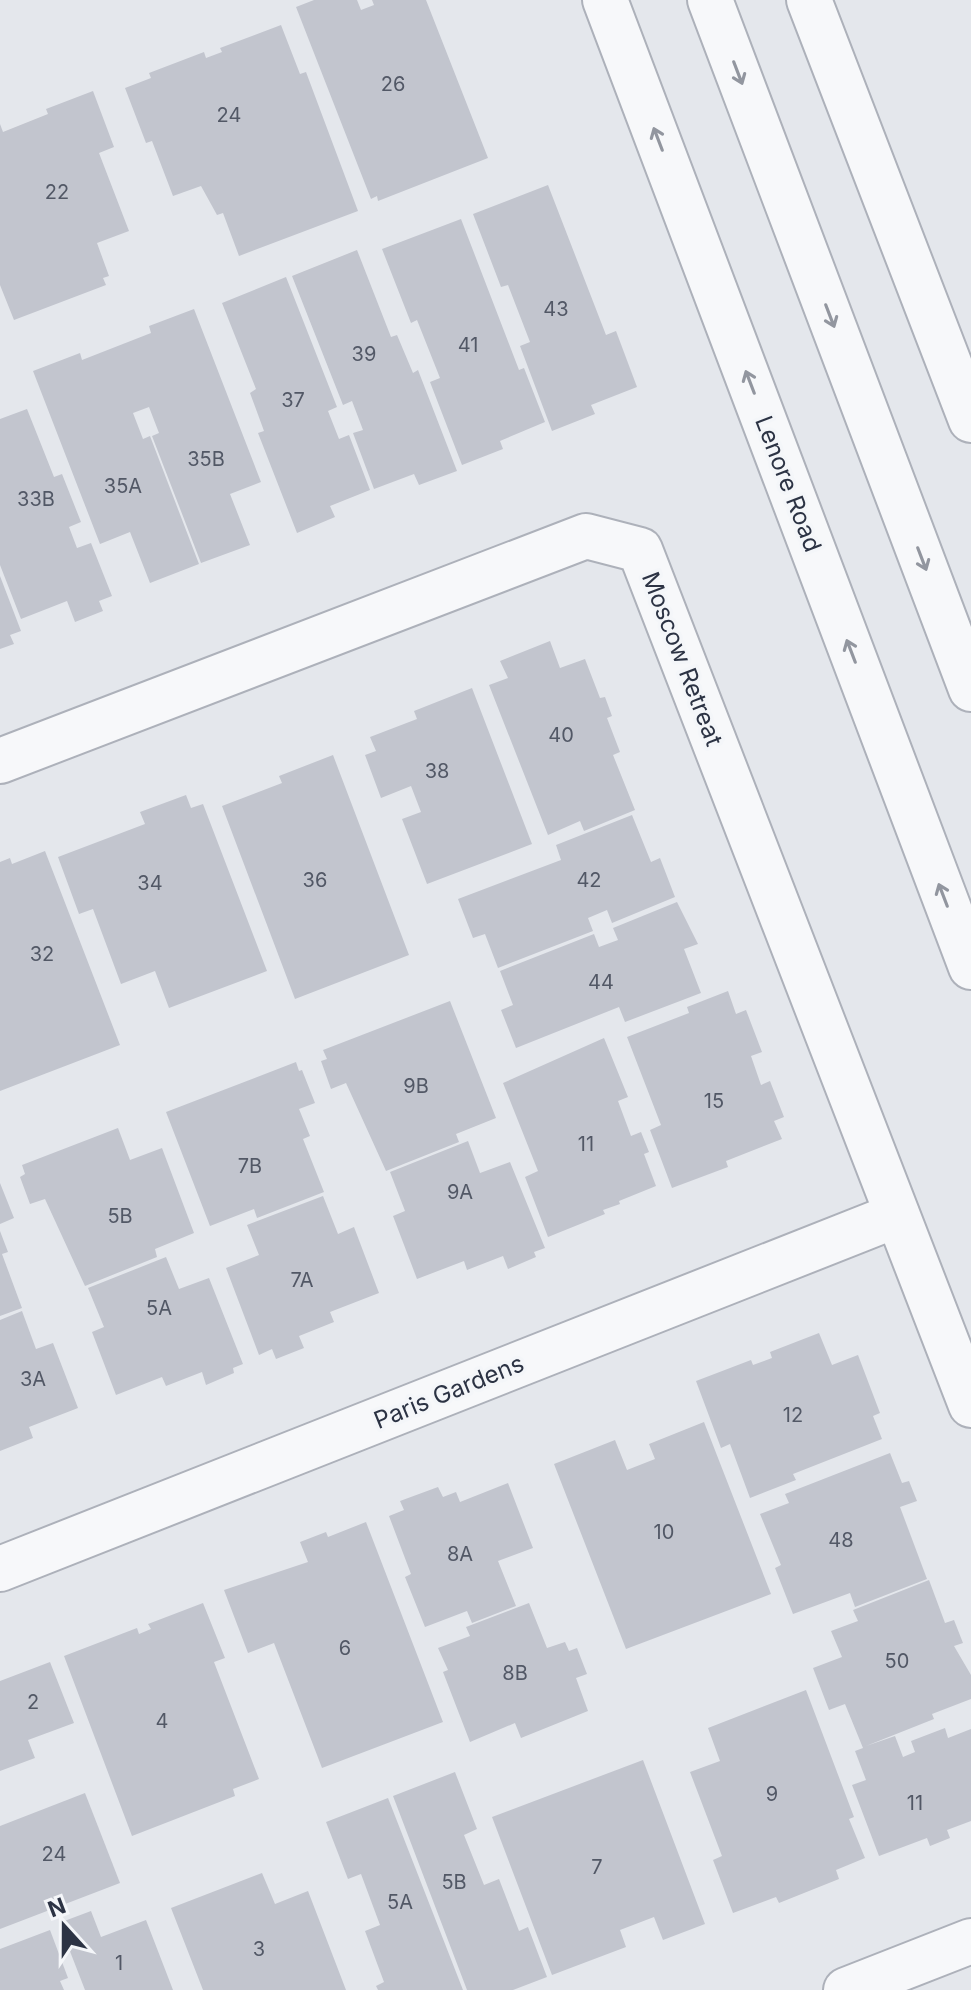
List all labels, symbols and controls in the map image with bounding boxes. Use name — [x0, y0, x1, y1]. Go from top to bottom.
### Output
one-way arrow — [732, 60, 746, 85]
house number: 26 — [381, 72, 405, 96]
house number: 24 — [217, 103, 241, 127]
one-way arrow — [650, 127, 664, 152]
house number: 22 — [45, 180, 69, 204]
house number: 43 — [543, 297, 569, 321]
one-way arrow — [824, 303, 838, 328]
house number: 41 — [458, 333, 478, 357]
house number: 39 — [352, 342, 376, 366]
one-way arrow — [742, 370, 756, 395]
house number: 37 — [281, 388, 305, 412]
street label: Lenore Road — [749, 412, 828, 556]
house number: 35B — [187, 447, 225, 471]
house number: 35A — [104, 474, 142, 498]
house number: 33B — [17, 487, 55, 511]
one-way arrow — [916, 546, 930, 571]
street label: Moscow Retreat — [636, 568, 729, 750]
one-way arrow — [843, 639, 858, 664]
house number: 40 — [548, 723, 574, 747]
house number: 38 — [425, 759, 449, 783]
house number: 36 — [303, 868, 327, 892]
house number: 42 — [576, 868, 602, 892]
house number: 34 — [137, 871, 163, 895]
one-way arrow — [935, 883, 949, 907]
house number: 32 — [30, 942, 54, 966]
house number: 44 — [588, 970, 614, 994]
house number: 9B — [403, 1074, 429, 1098]
house number: 15 — [704, 1089, 724, 1113]
house number: 11 — [578, 1132, 594, 1156]
house number: 7B — [238, 1154, 262, 1178]
house number: 9A — [447, 1180, 473, 1204]
house number: 5B — [107, 1204, 133, 1228]
house number: 7A — [291, 1268, 314, 1292]
house number: 5A — [146, 1296, 172, 1320]
street label: Paris Gardens — [370, 1348, 528, 1435]
house number: 3A — [20, 1367, 46, 1391]
house number: 12 — [783, 1403, 803, 1427]
house number: 10 — [654, 1520, 674, 1544]
house number: 48 — [828, 1528, 854, 1552]
house number: 8A — [447, 1542, 473, 1566]
house number: 6 — [339, 1636, 351, 1660]
house number: 50 — [885, 1649, 909, 1673]
house number: 8B — [502, 1661, 528, 1685]
house number: 2 — [27, 1690, 39, 1714]
house number: 4 — [156, 1709, 168, 1733]
house number: 9 — [766, 1782, 778, 1806]
house number: 11 — [907, 1791, 923, 1815]
house number: 24 — [42, 1842, 66, 1866]
house number: 7 — [591, 1855, 603, 1879]
house number: 5B — [441, 1870, 467, 1894]
north arrow — [24, 1886, 104, 1966]
house number: 5A — [387, 1890, 413, 1914]
text: N — [44, 1892, 69, 1922]
house number: 3 — [253, 1937, 265, 1961]
house number: 1 — [115, 1951, 123, 1975]

